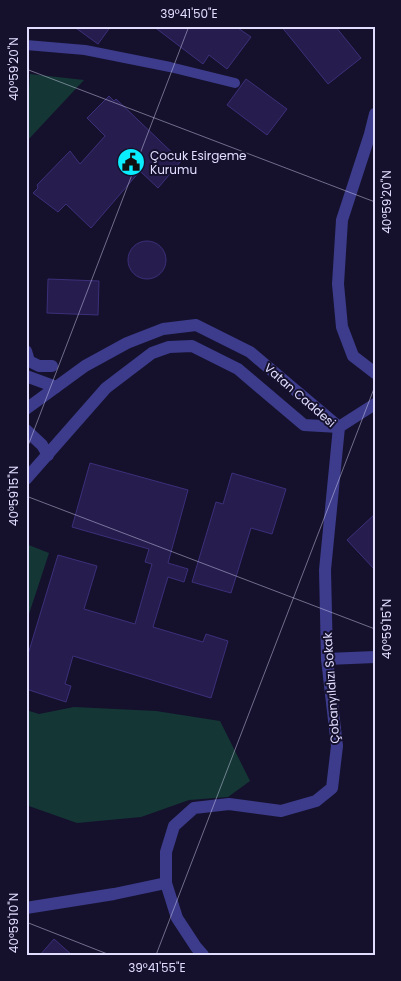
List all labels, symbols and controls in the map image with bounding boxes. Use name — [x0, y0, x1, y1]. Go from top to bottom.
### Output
text: 39°41'50"E — [160, 5, 218, 22]
text: 40°59'20"N — [5, 37, 22, 101]
public building icon: Çocuk Esirgeme Kurumu — [116, 147, 146, 177]
place label: Çocuk Esirgeme Kurumu — [150, 147, 247, 178]
text: 40°59'20"N — [378, 170, 395, 234]
street label: Vatan Caddesi — [261, 359, 340, 431]
text: 40°59'15"N — [5, 466, 22, 526]
text: 40°59'15"N — [378, 599, 395, 659]
street label: Çobanyıldızı Sokak — [319, 631, 343, 744]
text: 40°59'10"N — [5, 893, 22, 953]
text: 39°41'55"E — [128, 959, 186, 976]

